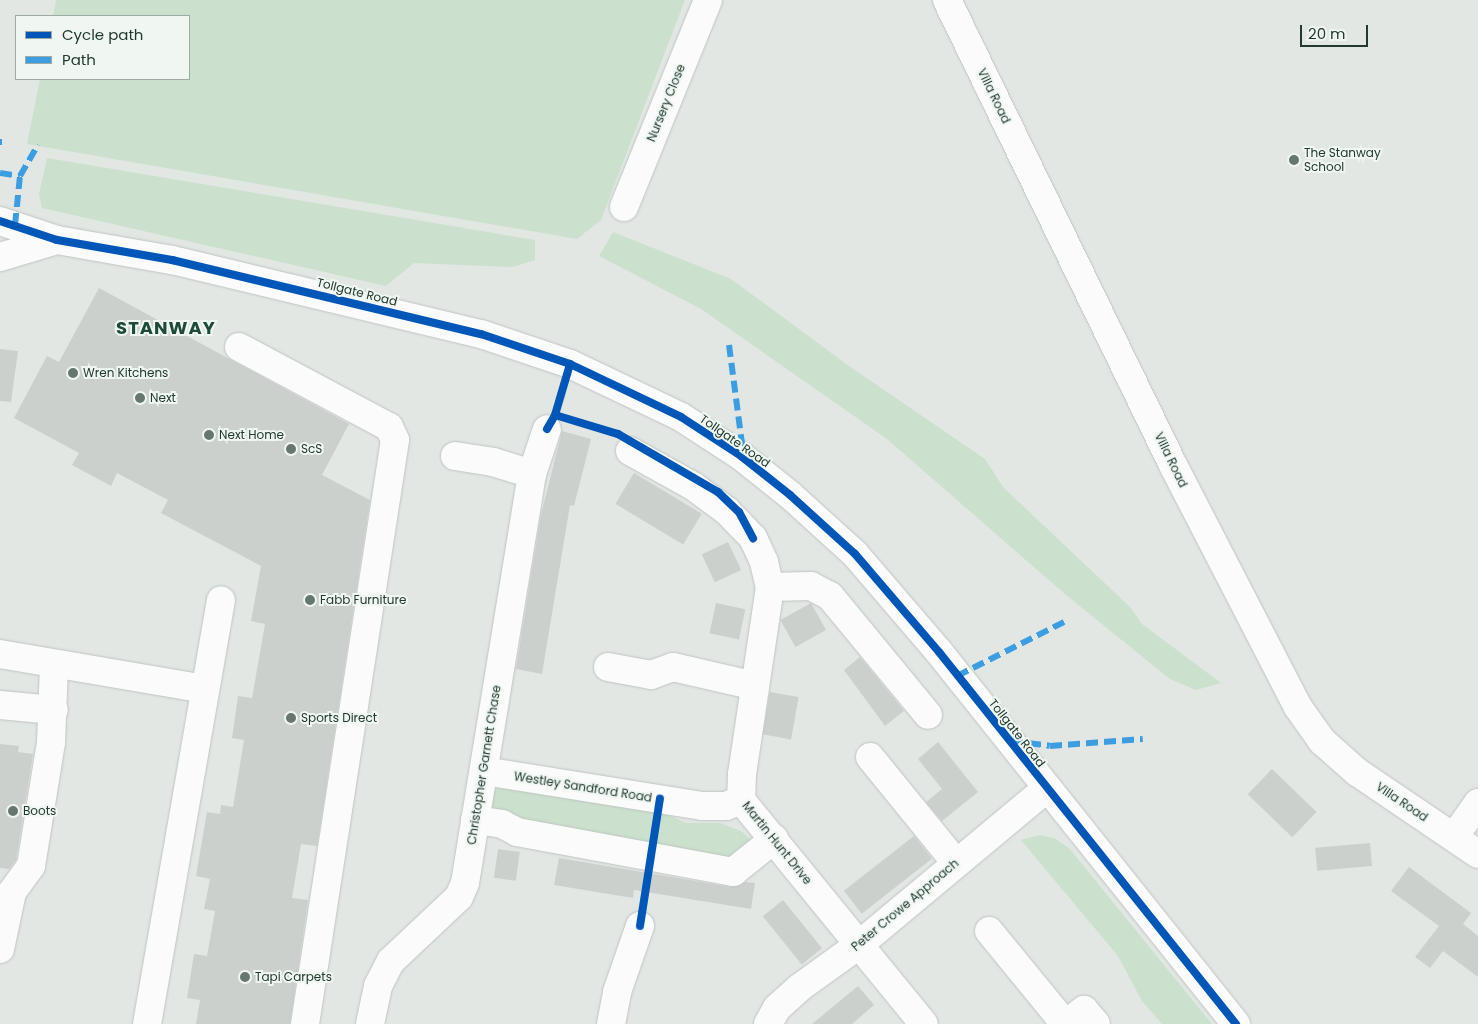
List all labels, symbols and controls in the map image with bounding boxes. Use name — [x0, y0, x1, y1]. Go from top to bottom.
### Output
legend — [15, 15, 190, 80]
scale bar — [1303, 15, 1370, 47]
text: 20 m — [1308, 23, 1346, 44]
text: Cycle path — [62, 24, 143, 45]
text: Path — [62, 49, 96, 70]
street label: Nursery Close — [644, 62, 688, 144]
street label: Villa Road — [974, 66, 1014, 126]
place label: The Stanway School — [1304, 146, 1381, 174]
marker: The Stanway School — [1288, 154, 1300, 166]
street label: Tollgate Road — [315, 275, 399, 309]
district label: STANWAY — [115, 317, 217, 339]
place label: Wren Kitchens — [83, 366, 168, 380]
marker: Wren Kitchens — [67, 367, 79, 379]
place label: Next — [150, 391, 176, 405]
marker: Next — [134, 392, 146, 404]
street label: Tollgate Road — [697, 411, 773, 471]
place label: Next Home — [219, 428, 284, 442]
marker: Next Home — [203, 429, 215, 441]
street label: Villa Road — [1151, 430, 1191, 490]
place label: ScS — [301, 442, 322, 456]
marker: ScS — [285, 443, 297, 455]
place label: Fabb Furniture — [320, 593, 406, 607]
marker: Fabb Furniture — [304, 594, 316, 606]
street label: Christopher Garnett Chase — [464, 684, 504, 846]
street label: Tollgate Road — [986, 696, 1048, 770]
place label: Sports Direct — [301, 711, 377, 725]
marker: Sports Direct — [285, 712, 297, 724]
street label: Westley Sandford Road — [513, 769, 653, 805]
street label: Villa Road — [1373, 779, 1431, 825]
street label: Martin Hunt Drive — [739, 799, 815, 887]
place label: Boots — [23, 804, 56, 818]
marker: Boots — [7, 805, 19, 817]
street label: Peter Crowe Approach — [849, 856, 961, 954]
place label: Tapi Carpets — [255, 970, 332, 984]
marker: Tapi Carpets — [239, 971, 251, 983]

